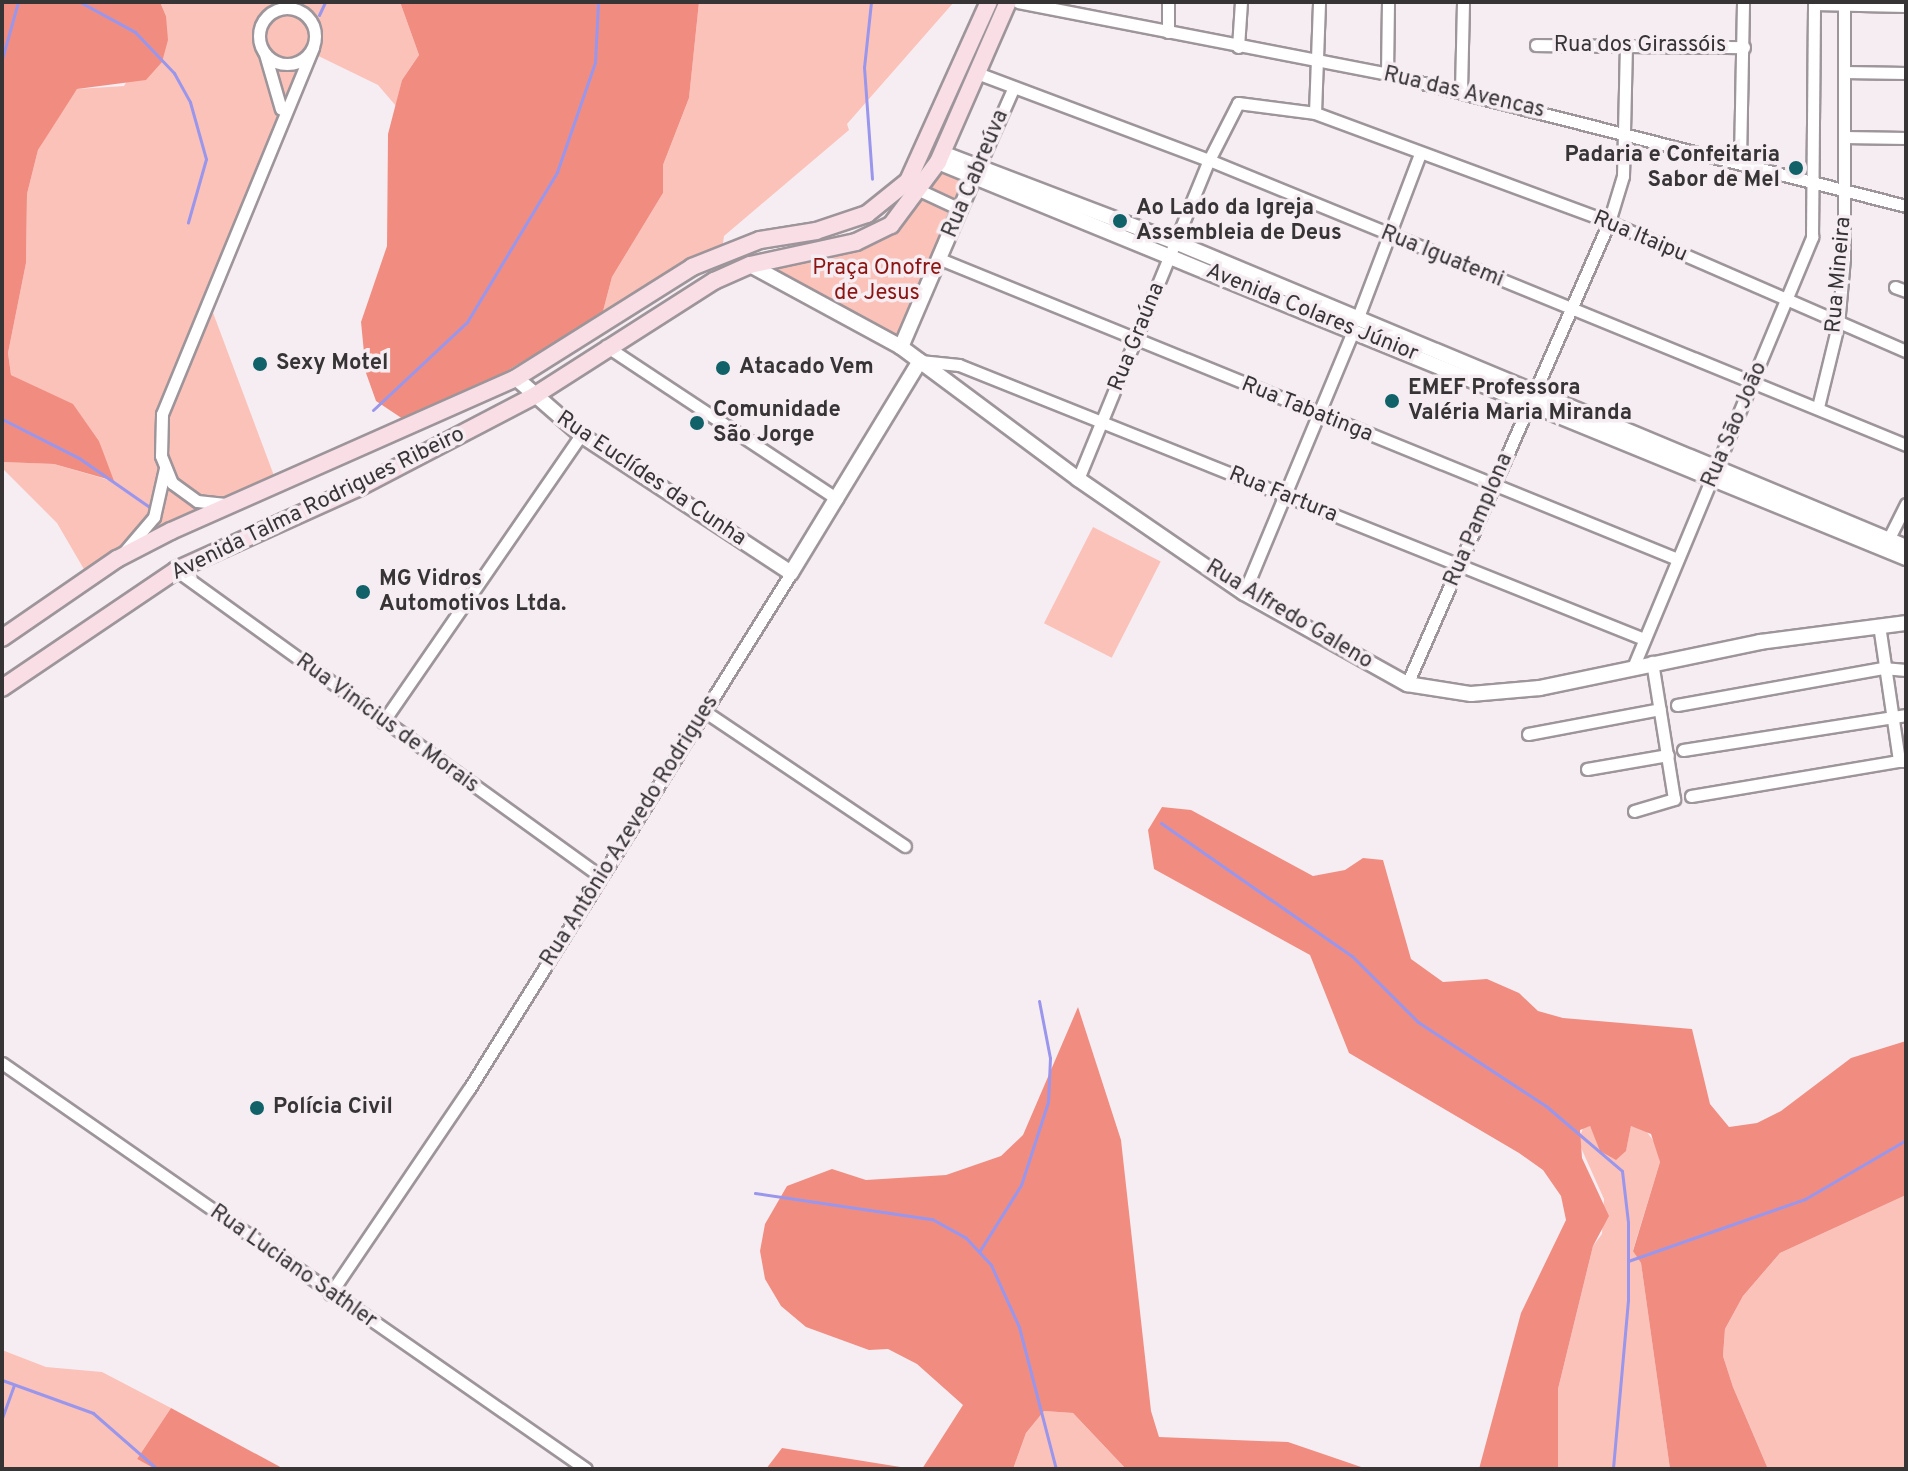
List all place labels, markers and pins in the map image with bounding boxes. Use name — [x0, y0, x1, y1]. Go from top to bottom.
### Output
place label: Padaria e Confeitaria Sabor de Mel — [1565, 142, 1780, 194]
marker: Padaria e Confeitaria Sabor de Mel — [1787, 159, 1805, 177]
place label: Ao Lado da Igreja Assembleia de Deus — [1136, 195, 1342, 246]
marker: Ao Lado da Igreja Assembleia de Deus — [1111, 212, 1129, 230]
place label: Sexy Motel — [276, 351, 388, 377]
marker: Sexy Motel — [251, 355, 269, 373]
place label: Atacado Vem — [739, 355, 875, 381]
marker: Atacado Vem — [714, 359, 732, 377]
place label: EMEF Professora Valéria Maria Miranda — [1408, 375, 1632, 426]
marker: EMEF Professora Valéria Maria Miranda — [1383, 392, 1401, 410]
place label: Comunidade São Jorge — [713, 397, 841, 448]
marker: Comunidade São Jorge — [688, 414, 706, 432]
place label: MG Vidros Automotivos Ltda. — [379, 566, 566, 618]
marker: MG Vidros Automotivos Ltda. — [354, 583, 372, 601]
place label: Polícia Civil — [273, 1095, 393, 1121]
marker: Polícia Civil — [248, 1099, 266, 1117]

